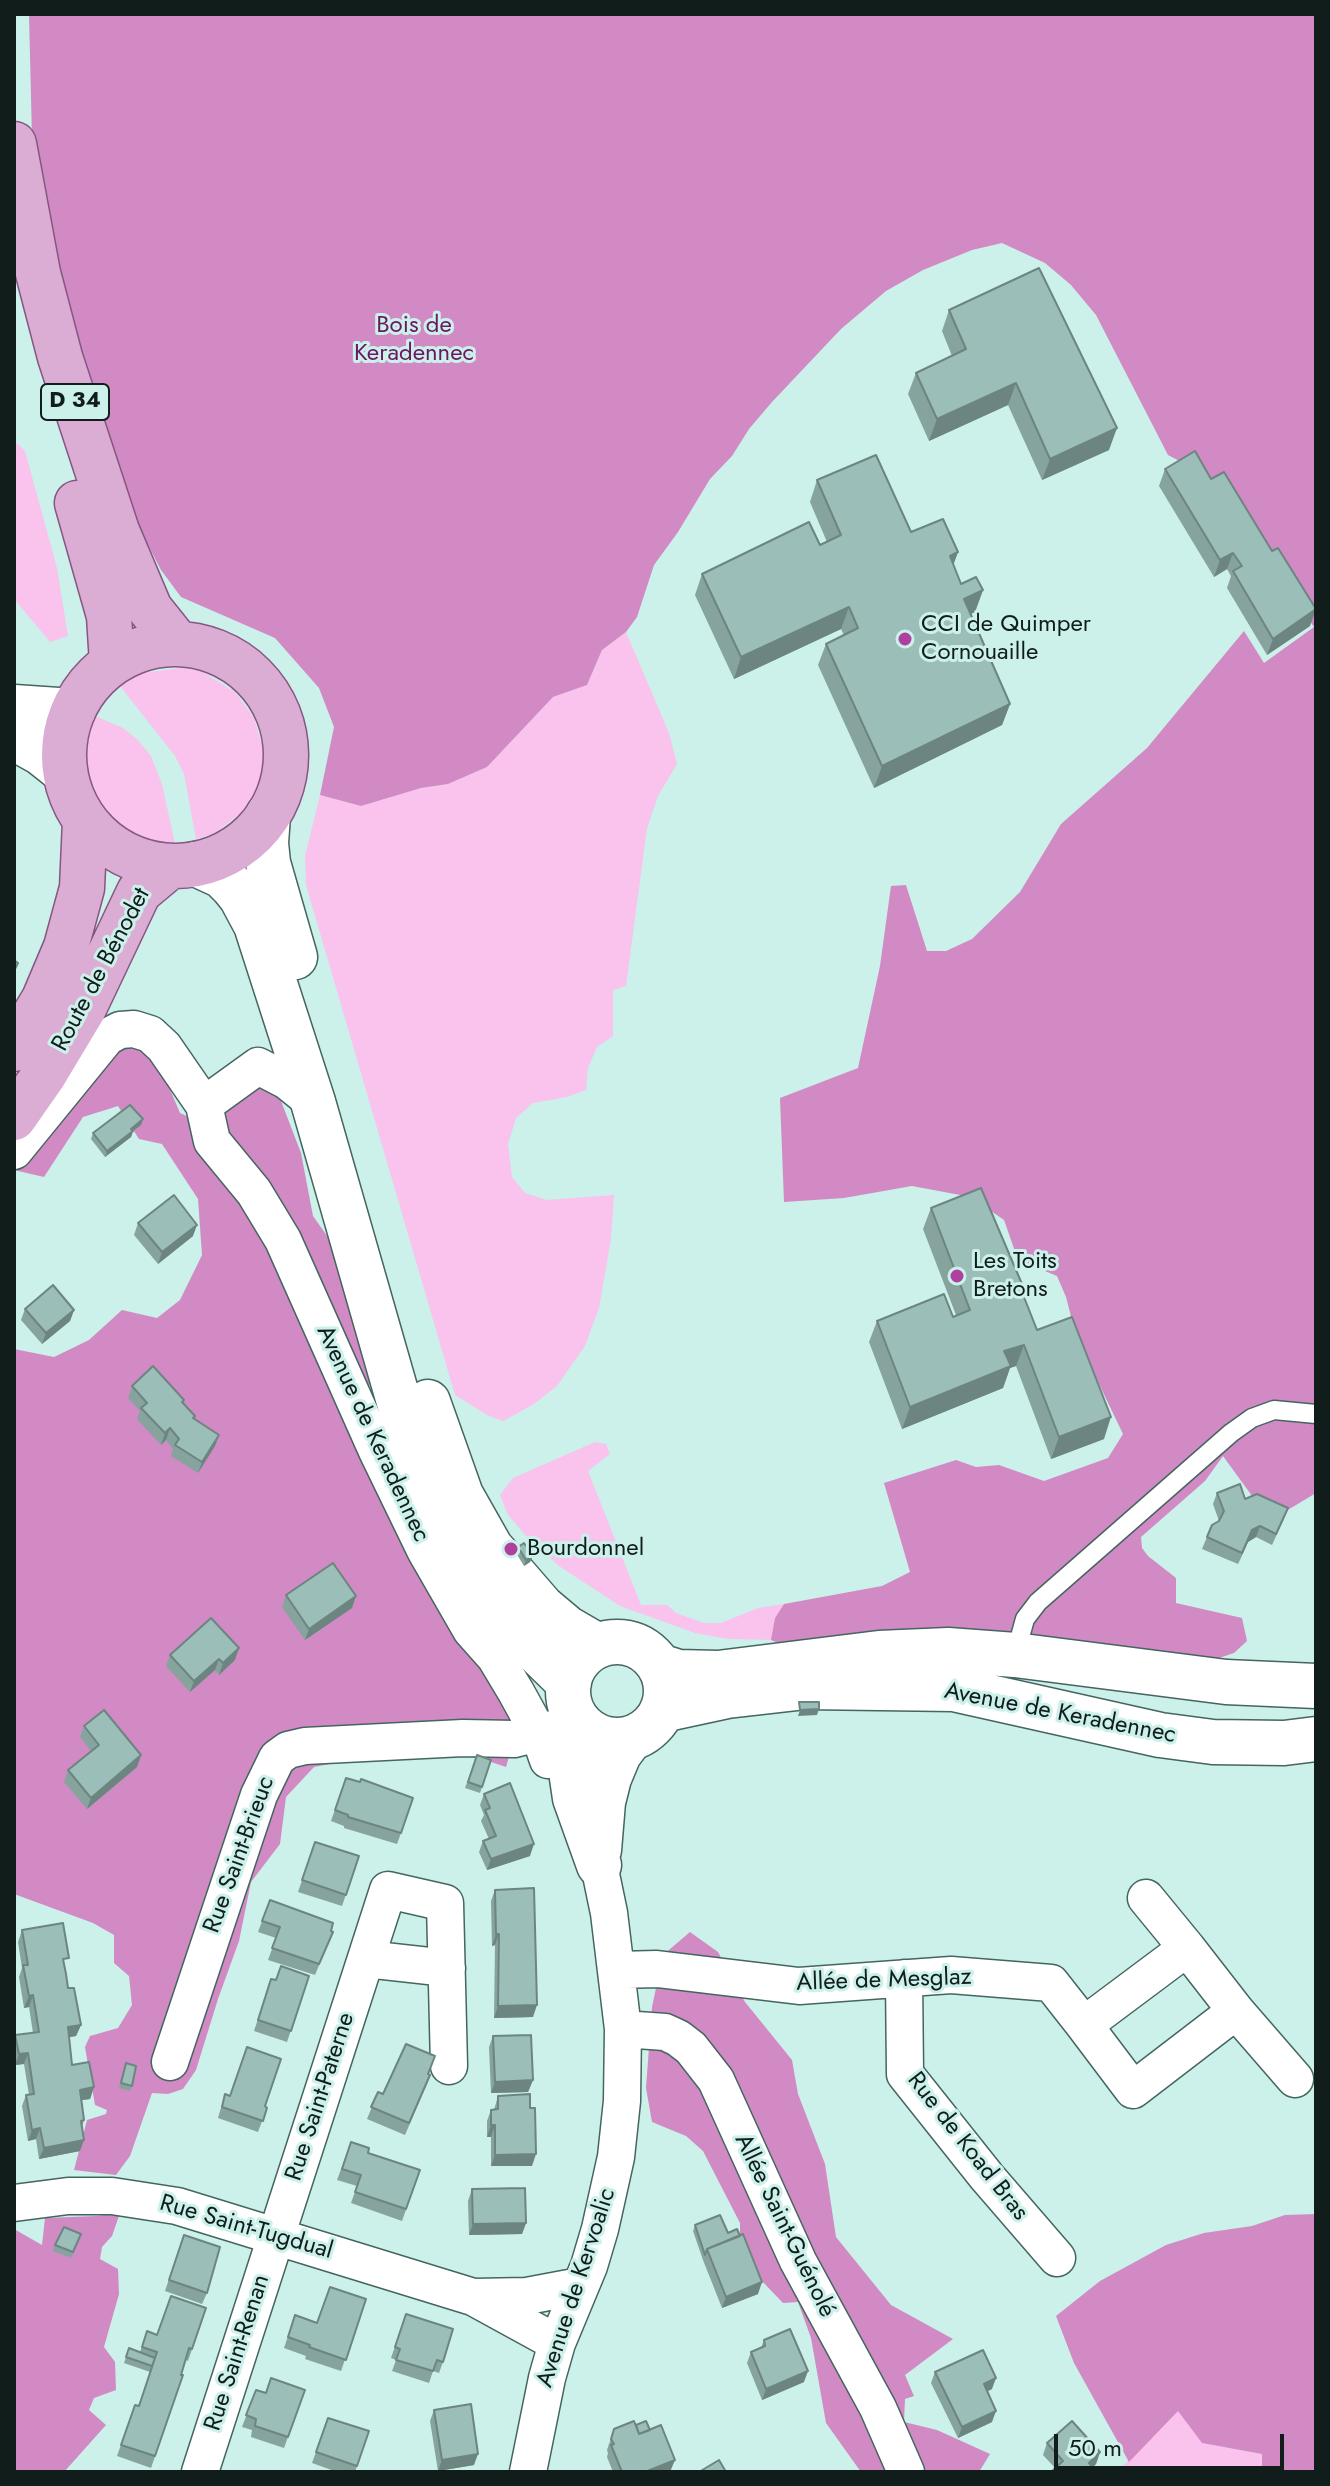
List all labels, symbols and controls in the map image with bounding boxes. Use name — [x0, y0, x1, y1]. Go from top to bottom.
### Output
park label: Bois de Keradennec — [354, 312, 474, 368]
road number: D 34 — [41, 384, 109, 420]
place label: CCI de Quimper Cornouaille — [921, 611, 1091, 667]
marker: CCI de Quimper Cornouaille — [896, 630, 914, 648]
street label: Route de Bénodet — [47, 883, 157, 1057]
place label: Les Toits Bretons — [973, 1248, 1057, 1304]
marker: Les Toits Bretons — [948, 1267, 966, 1285]
street label: Avenue de Keradennec — [309, 1321, 435, 1547]
place label: Bourdonnel — [527, 1535, 644, 1563]
marker: Bourdonnel — [502, 1540, 520, 1558]
street label: Avenue de Keradennec — [942, 1677, 1178, 1751]
street label: Rue Saint-Brieuc — [198, 1773, 282, 1937]
street label: Allée de Mesglaz — [796, 1964, 972, 1998]
street label: Rue Saint-Paterne — [280, 2009, 362, 2185]
street label: Rue de Koad Bras — [900, 2067, 1034, 2227]
street label: Allée Saint-Guénolé — [727, 2130, 841, 2322]
street label: Avenue de Kervoalic — [531, 2185, 623, 2391]
street label: Rue Saint-Tugdual — [156, 2190, 336, 2266]
street label: Rue Saint-Renan — [199, 2271, 277, 2435]
scale bar — [1058, 2418, 1288, 2468]
text: 50 m — [1068, 2430, 1122, 2465]

